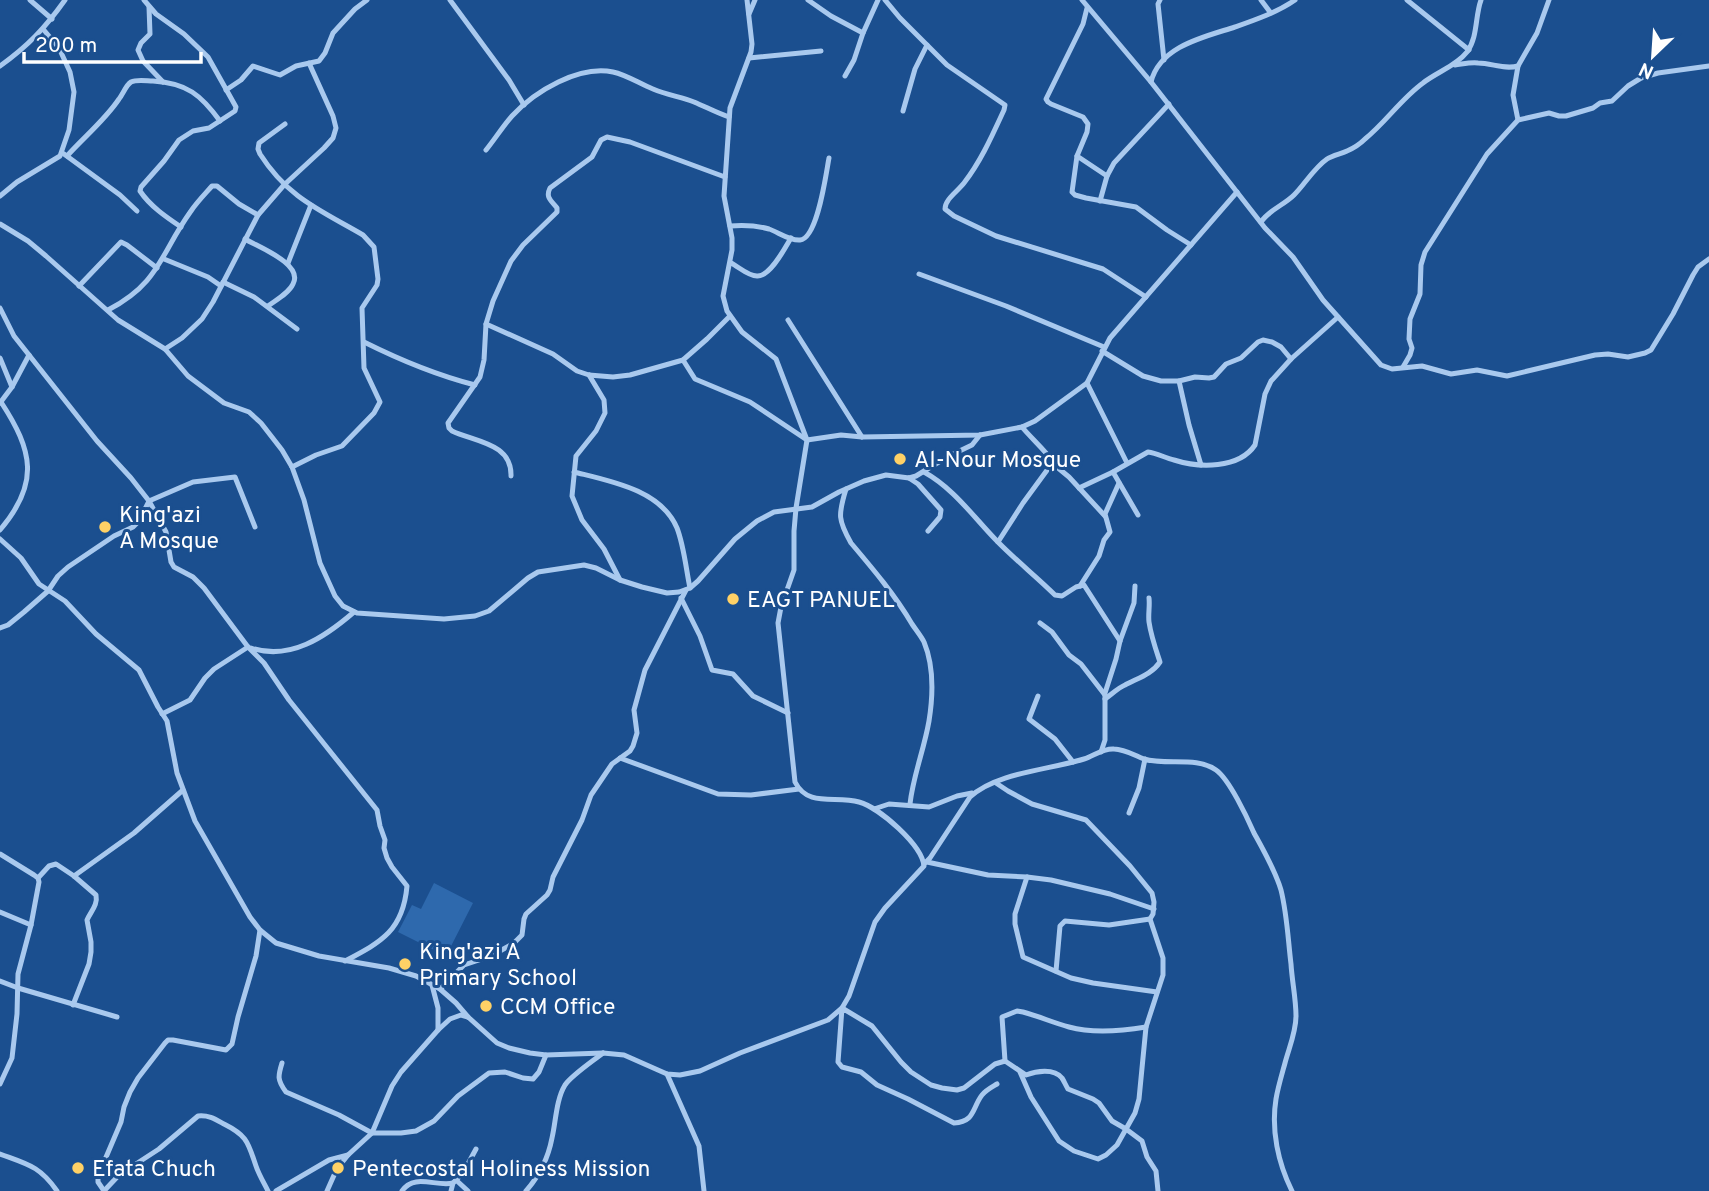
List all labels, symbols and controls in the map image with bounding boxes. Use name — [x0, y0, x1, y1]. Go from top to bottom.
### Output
scale bar — [24, 21, 201, 65]
north arrow — [1618, 21, 1688, 91]
text: 200 m — [35, 33, 97, 60]
text: N — [1635, 56, 1658, 83]
place label: Al-Nour Mosque — [914, 447, 1081, 476]
marker: Al-Nour Mosque — [892, 451, 908, 467]
place label: King'azi A Mosque — [119, 502, 219, 557]
marker: King'azi A Mosque — [97, 519, 113, 535]
place label: EAGT PANUEL — [747, 587, 895, 616]
marker: EAGT PANUEL — [725, 591, 741, 607]
place label: King'azi A Primary School — [419, 939, 577, 994]
marker: King'azi A Primary School — [397, 956, 413, 972]
place label: CCM Office — [500, 994, 615, 1023]
marker: CCM Office — [478, 998, 494, 1014]
place label: Efata Chuch — [92, 1156, 216, 1185]
place label: Pentecostal Holiness Mission — [352, 1156, 651, 1185]
marker: Efata Chuch — [70, 1160, 86, 1176]
marker: Pentecostal Holiness Mission — [330, 1160, 346, 1176]

